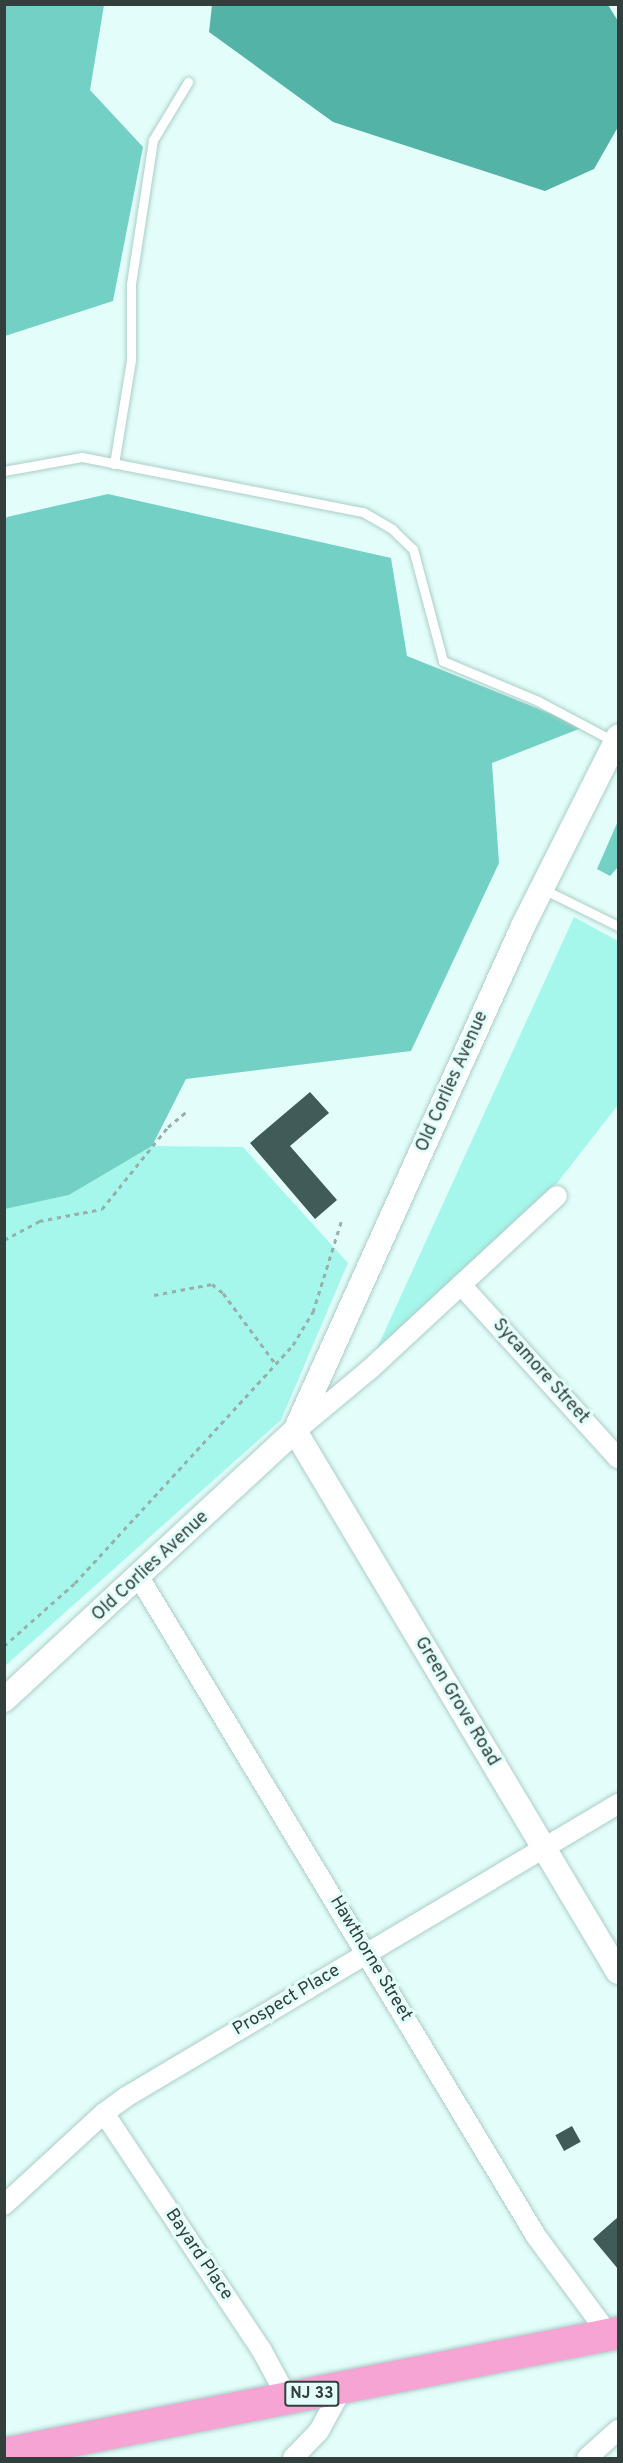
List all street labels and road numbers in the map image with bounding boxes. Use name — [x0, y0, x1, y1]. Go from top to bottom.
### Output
street label: Old Corlies Avenue — [412, 1008, 494, 1156]
street label: Sycamore Street — [487, 1315, 593, 1429]
street label: Old Corlies Avenue — [88, 1507, 214, 1627]
street label: Green Grove Road — [409, 1634, 503, 1770]
street label: Hawthorne Street — [324, 1893, 416, 2025]
street label: Prospect Place — [230, 1961, 344, 2041]
street label: Bayard Place — [159, 2205, 237, 2305]
road number: NJ 33 — [284, 2381, 340, 2407]

